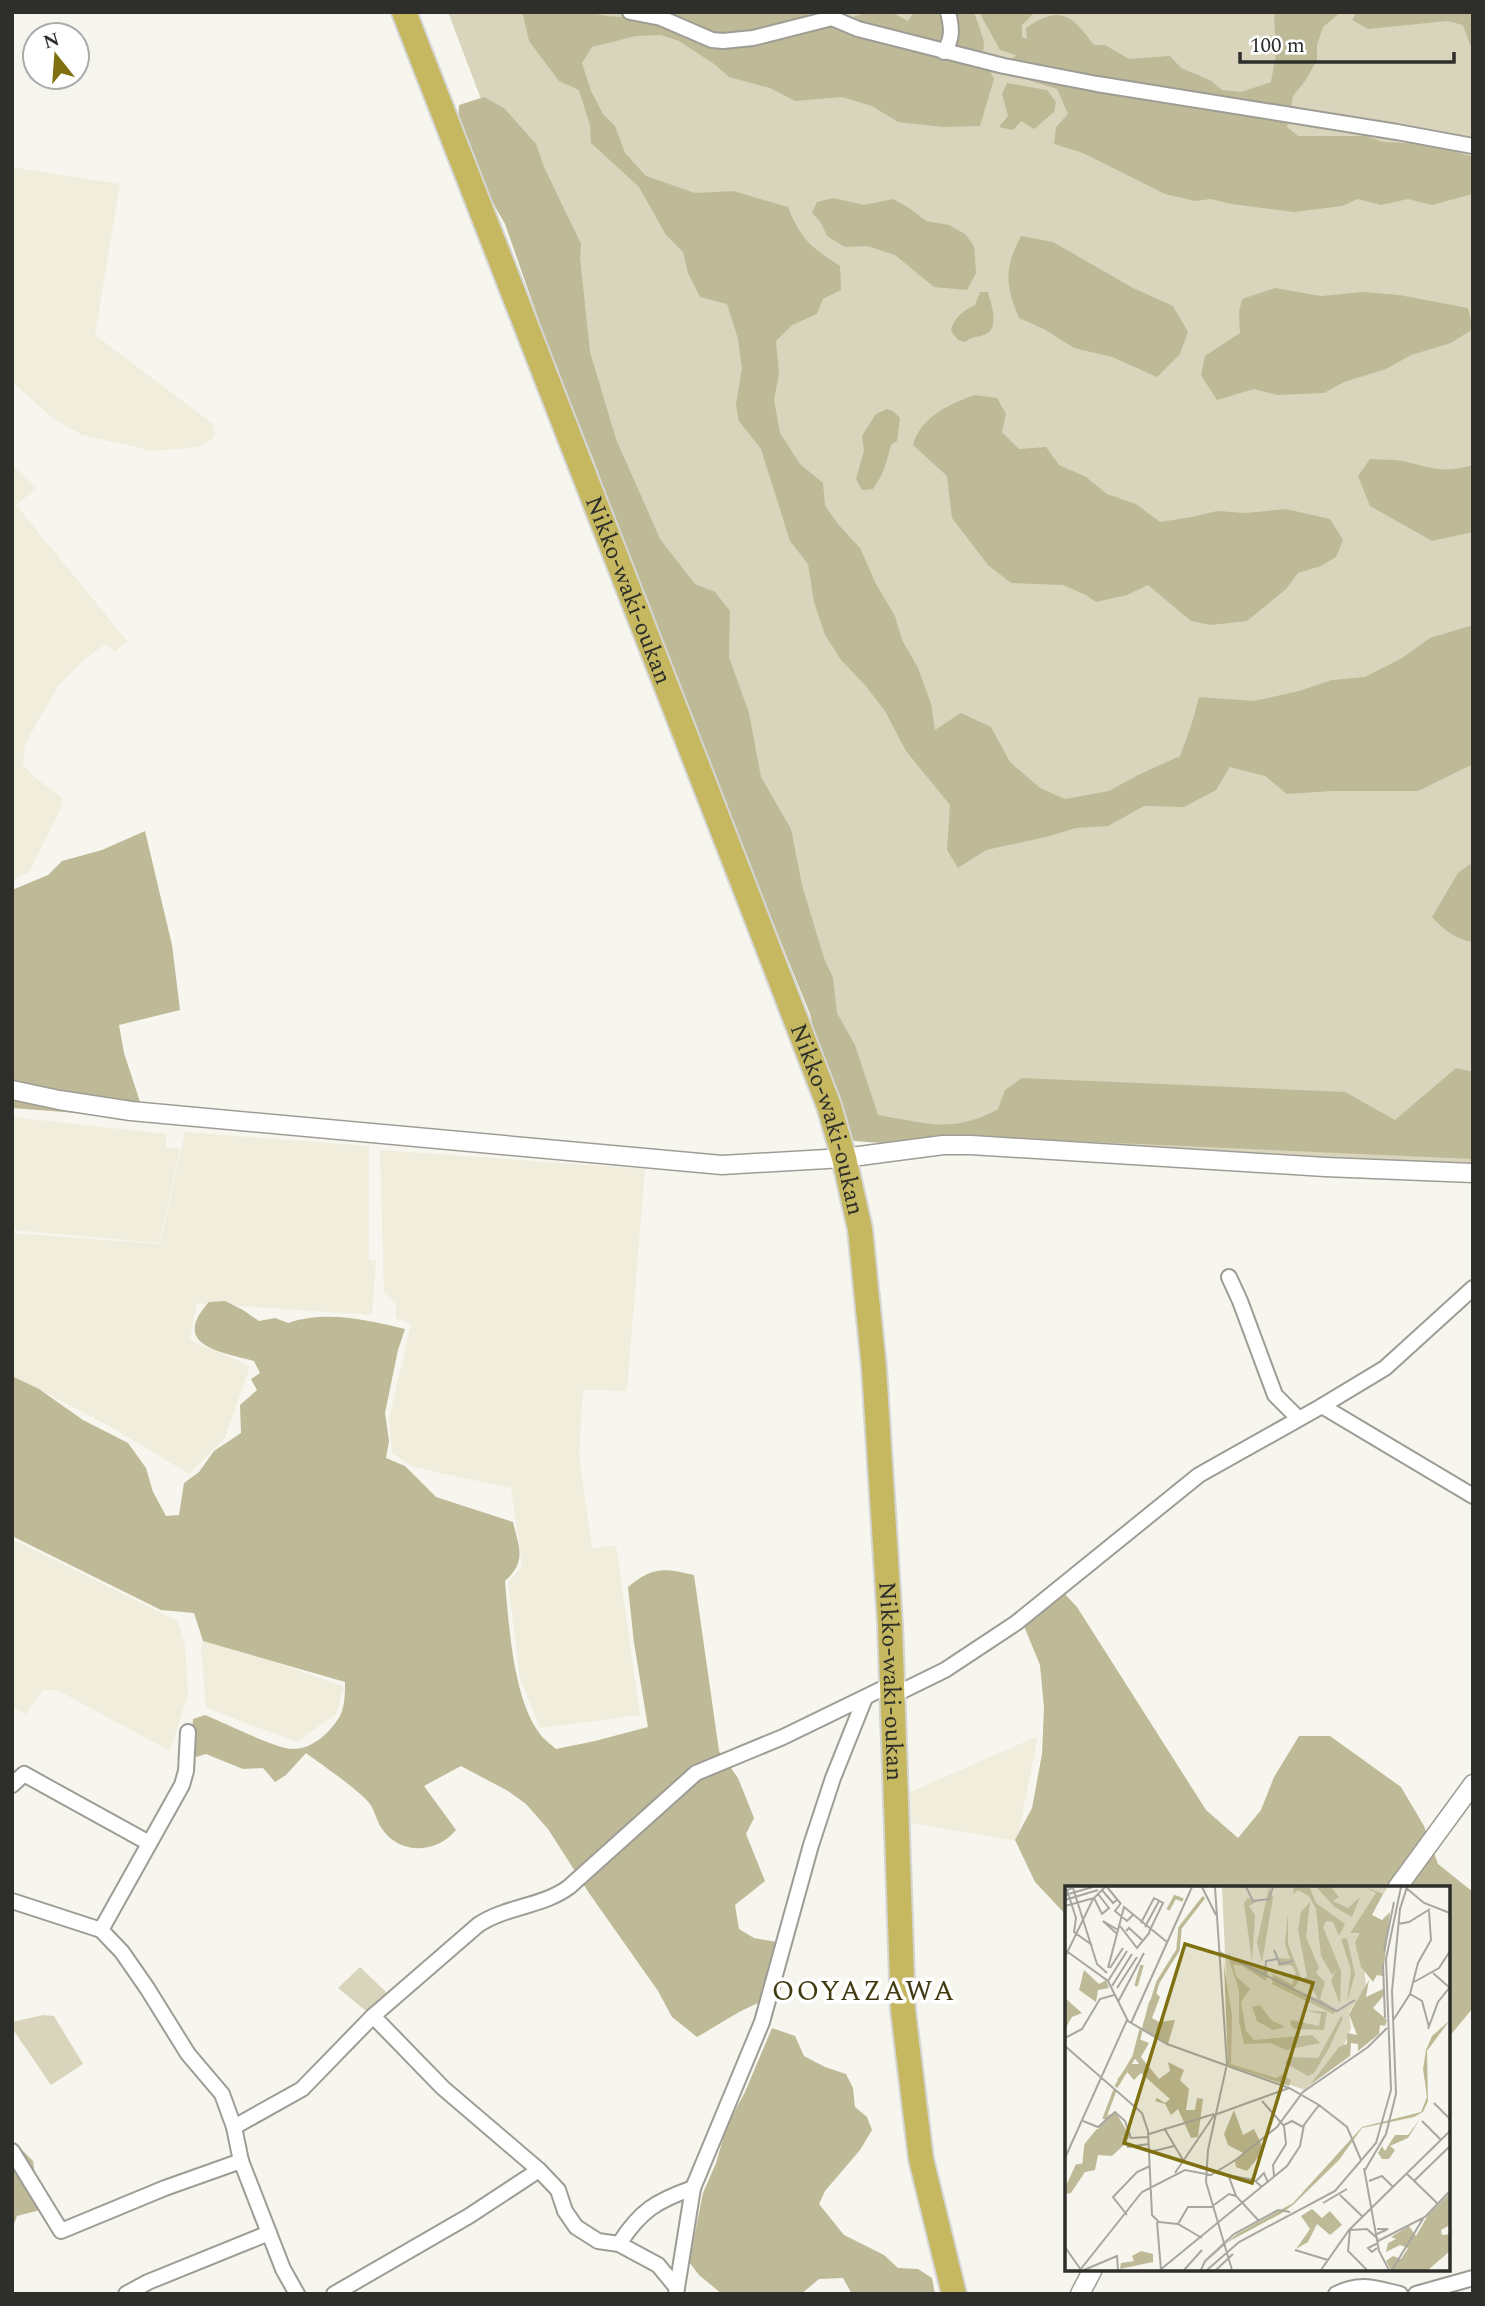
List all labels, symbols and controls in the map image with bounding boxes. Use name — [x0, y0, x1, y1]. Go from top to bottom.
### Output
north arrow — [21, 21, 91, 91]
scale bar — [1240, 21, 1454, 65]
text: N — [40, 25, 63, 57]
text: 100 m — [1250, 30, 1305, 62]
street label: Nikko-waki-oukan — [575, 491, 681, 690]
street label: Nikko-waki-oukan — [780, 1018, 873, 1219]
street label: Nikko-waki-oukan — [868, 1580, 912, 1782]
inset map — [1065, 1886, 1450, 2271]
district label: OOYAZAWA — [772, 1970, 956, 2013]

